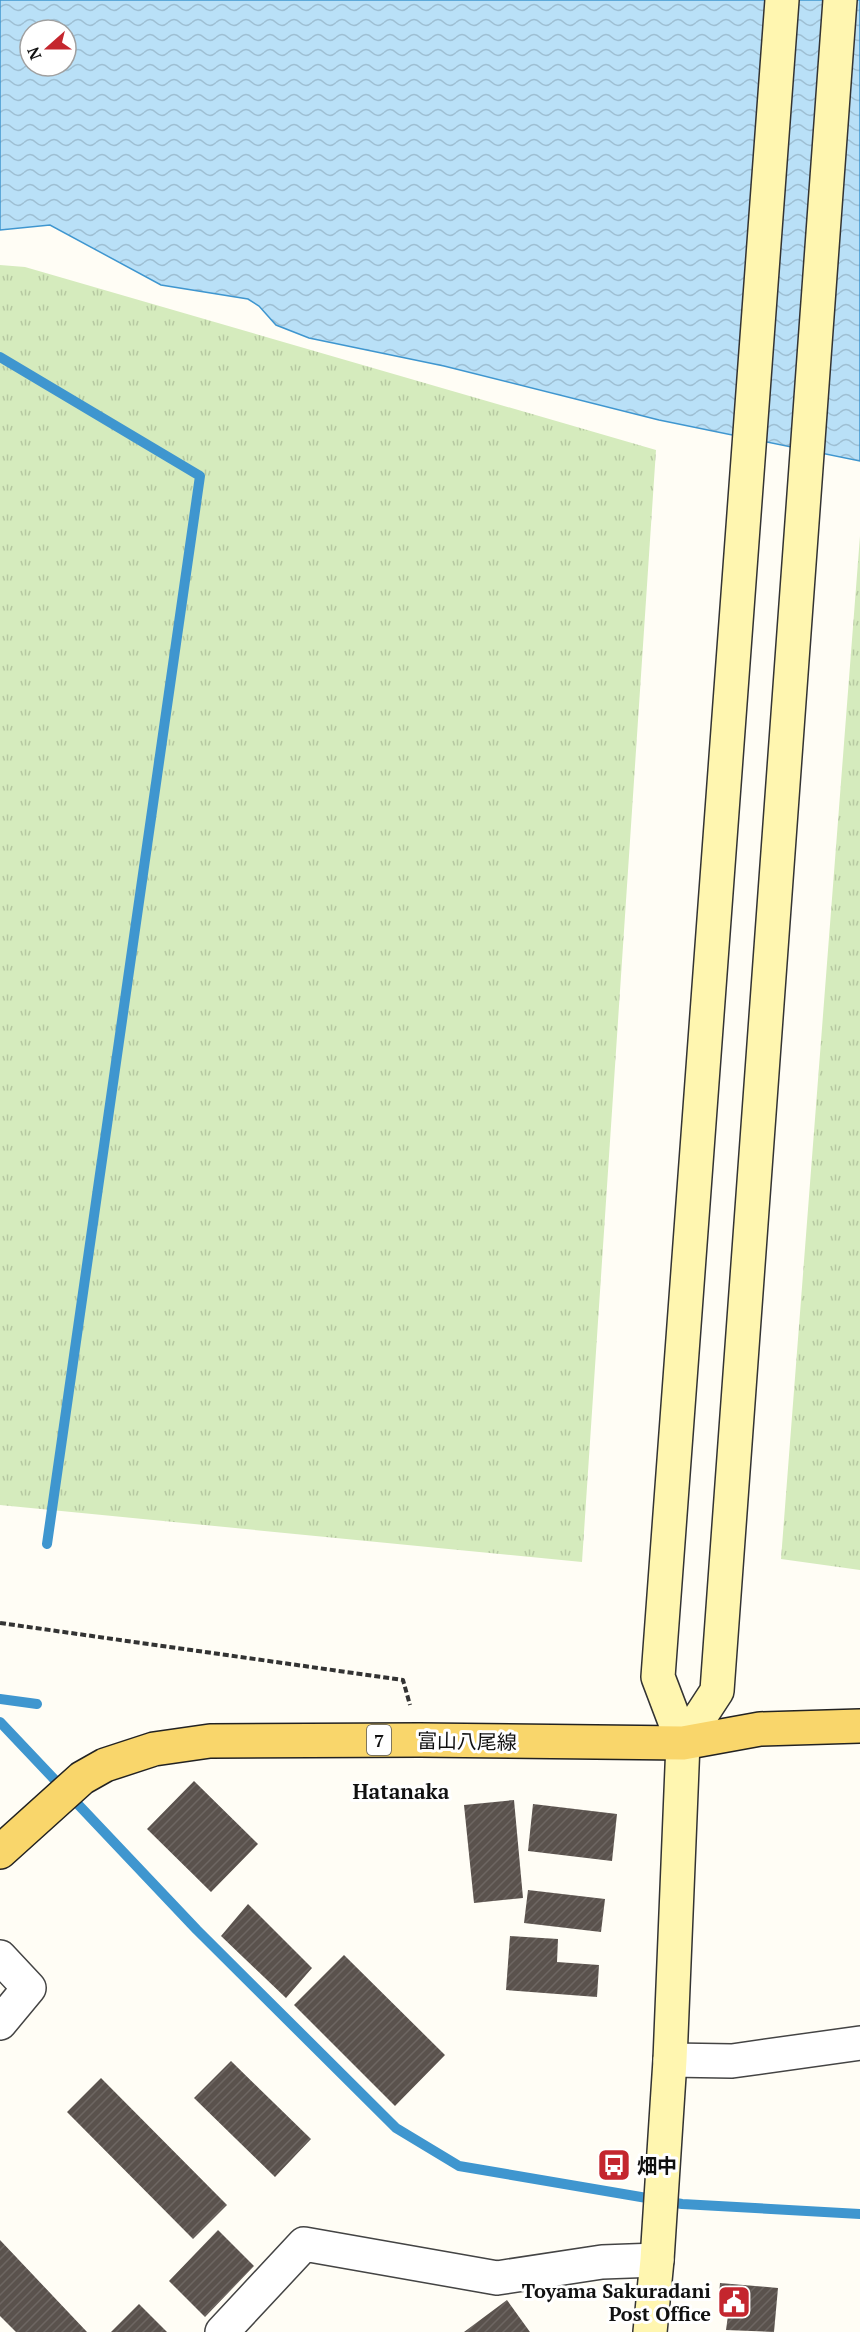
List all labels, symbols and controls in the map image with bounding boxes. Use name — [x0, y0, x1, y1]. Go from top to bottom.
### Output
north arrow — [18, 18, 78, 78]
text: N — [22, 44, 46, 63]
road number: 7 — [367, 1725, 391, 1755]
street label: 富山八尾線 — [417, 1727, 517, 1755]
district label: Hatanaka — [352, 1777, 450, 1805]
bus stop icon: 畑中 — [596, 2147, 632, 2183]
place label: 畑中 — [637, 2152, 677, 2179]
place label: Toyama Sakuradani Post Office — [522, 2277, 711, 2327]
public building icon: Toyama Sakuradani Post Office — [716, 2284, 752, 2320]

